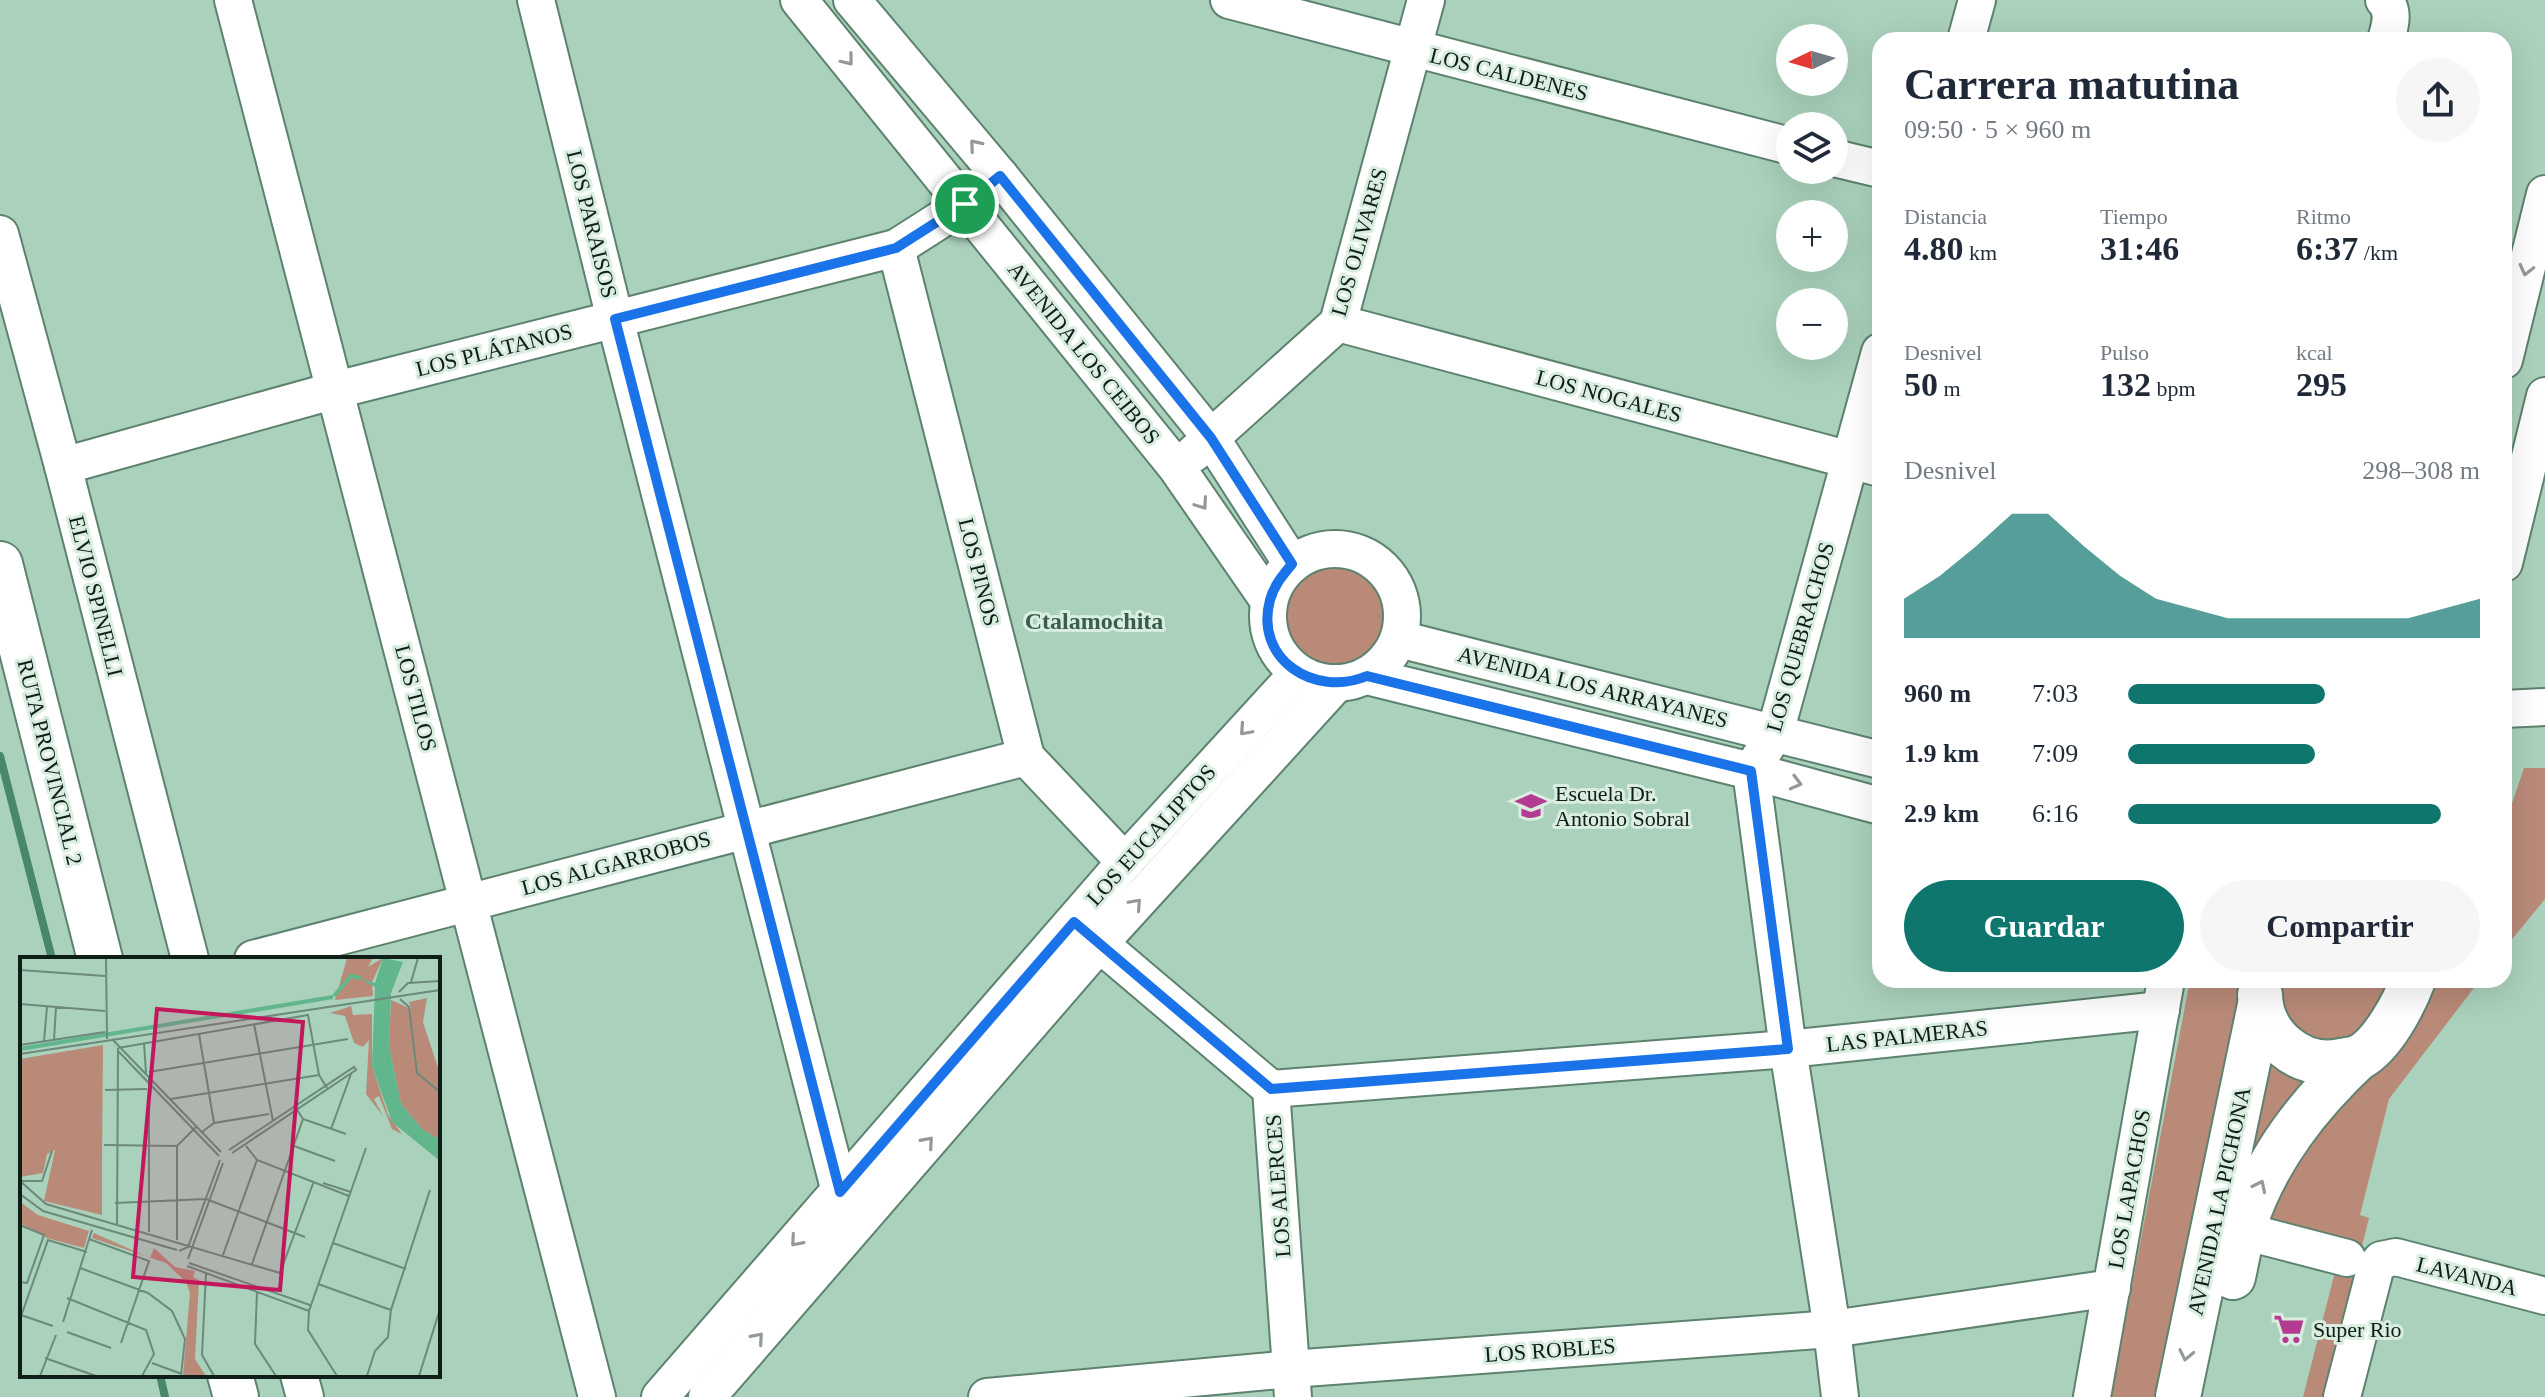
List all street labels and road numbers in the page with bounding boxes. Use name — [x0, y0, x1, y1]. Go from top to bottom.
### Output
street label: LOS CALDENES — [1427, 42, 1591, 106]
street label: LOS PARAISOS — [562, 148, 622, 300]
street label: LOS OLIVARES — [1326, 165, 1392, 319]
street label: AVENIDA LOS CEIBOS — [1003, 257, 1165, 449]
street label: LOS PLÁTANOS — [413, 318, 575, 382]
street label: LOS NOGALES — [1533, 365, 1685, 427]
street label: ELVIO SPINELLI — [64, 513, 128, 679]
street label: LOS PINOS — [953, 515, 1005, 629]
street label: LOS QUEBRACHOS — [1761, 539, 1839, 735]
street label: AVENIDA LOS ARRAYANES — [1455, 641, 1731, 733]
street label: LOS TILOS — [390, 642, 442, 754]
street label: RUTA PROVINCIAL 2 — [12, 656, 88, 868]
street label: LOS EUCALIPTOS — [1081, 759, 1221, 911]
street label: LOS ALGARROBOS — [519, 826, 713, 900]
street label: LAS PALMERAS — [1825, 1015, 1989, 1057]
street label: AVENIDA LA PICHONA — [2183, 1084, 2255, 1318]
street label: LOS LAPACHOS — [2103, 1107, 2155, 1271]
street label: LOS ALERCES — [1261, 1113, 1295, 1259]
street label: LAVANDA — [2414, 1251, 2520, 1301]
street label: LOS ROBLES — [1484, 1333, 1616, 1367]

